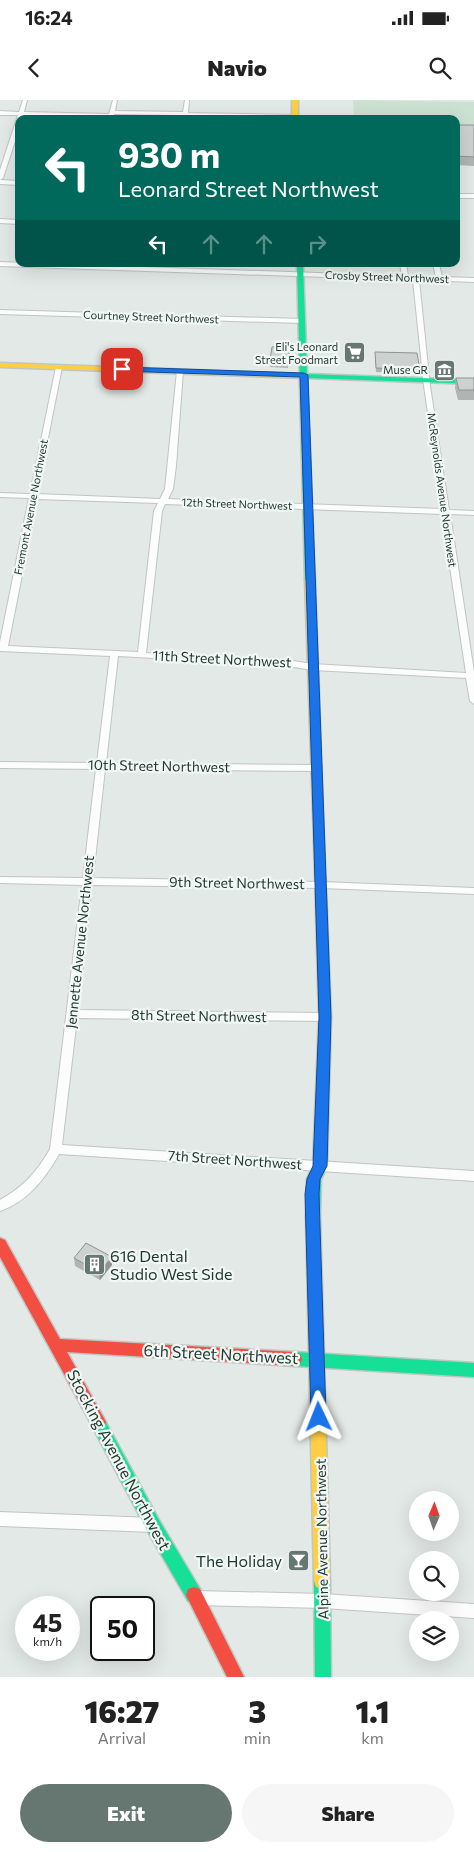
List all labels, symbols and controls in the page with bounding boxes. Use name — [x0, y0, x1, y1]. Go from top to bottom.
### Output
text: 16:24 — [25, 6, 73, 29]
icon: back — [20, 54, 48, 82]
text: Navio — [207, 54, 267, 81]
icon: search — [426, 54, 454, 82]
text: 930 m — [118, 132, 220, 175]
icon: left — [35, 135, 100, 200]
text: Leonard Street Northwest — [118, 175, 379, 202]
icon: left — [144, 230, 172, 258]
icon: ahead — [197, 230, 225, 258]
icon: ahead — [250, 230, 278, 258]
icon: right — [303, 230, 331, 258]
street label: Crosby Street Northwest — [325, 268, 450, 285]
street label: Courtney Street Northwest — [83, 308, 220, 325]
place label: Eli's Leonard Street Foodmart — [255, 340, 338, 366]
supermarket icon: Eli's Leonard Street Foodmart — [342, 341, 366, 365]
pin — [101, 348, 143, 390]
icon: arrive — [108, 355, 136, 383]
museum icon: Muse GR — [432, 358, 456, 382]
place label: Muse GR — [383, 363, 429, 376]
street label: McReynolds Avenue Northwest — [425, 412, 460, 569]
street label: Fremont Avenue Northwest — [11, 438, 50, 576]
street label: 12th Street Northwest — [181, 495, 293, 512]
street label: 11th Street Northwest — [152, 646, 292, 671]
street label: 10th Street Northwest — [88, 756, 231, 775]
street label: Jennette Avenue Northwest — [62, 854, 97, 1029]
street label: 9th Street Northwest — [169, 873, 305, 892]
street label: 8th Street Northwest — [131, 1006, 267, 1025]
street label: 7th Street Northwest — [167, 1146, 303, 1173]
place label: 616 Dental Studio West Side — [110, 1246, 232, 1283]
building icon: 616 Dental Studio West Side — [82, 1253, 106, 1277]
street label: 6th Street Northwest — [143, 1340, 299, 1367]
street label: Stocking Avenue Northwest — [64, 1366, 175, 1554]
position arrow — [292, 1390, 344, 1442]
street label: Alpine Avenue Northwest — [312, 1458, 331, 1620]
north arrow — [409, 1491, 459, 1541]
map controls — [409, 1491, 459, 1661]
bar icon: The Holiday — [286, 1549, 310, 1573]
place label: The Holiday — [196, 1551, 282, 1570]
button: search — [409, 1551, 459, 1601]
speed limit sign: 50 — [90, 1596, 155, 1661]
text: 45 — [33, 1607, 62, 1637]
button: layers — [409, 1611, 459, 1661]
text: km/h — [33, 1634, 62, 1648]
text: 16:27 — [84, 1692, 159, 1729]
text: 3 — [249, 1692, 266, 1729]
text: 1.1 — [355, 1692, 390, 1729]
text: Arrival — [98, 1728, 146, 1747]
text: min — [244, 1728, 271, 1747]
text: km — [361, 1728, 384, 1747]
button: Exit — [20, 1784, 232, 1842]
button: Share — [242, 1784, 454, 1842]

